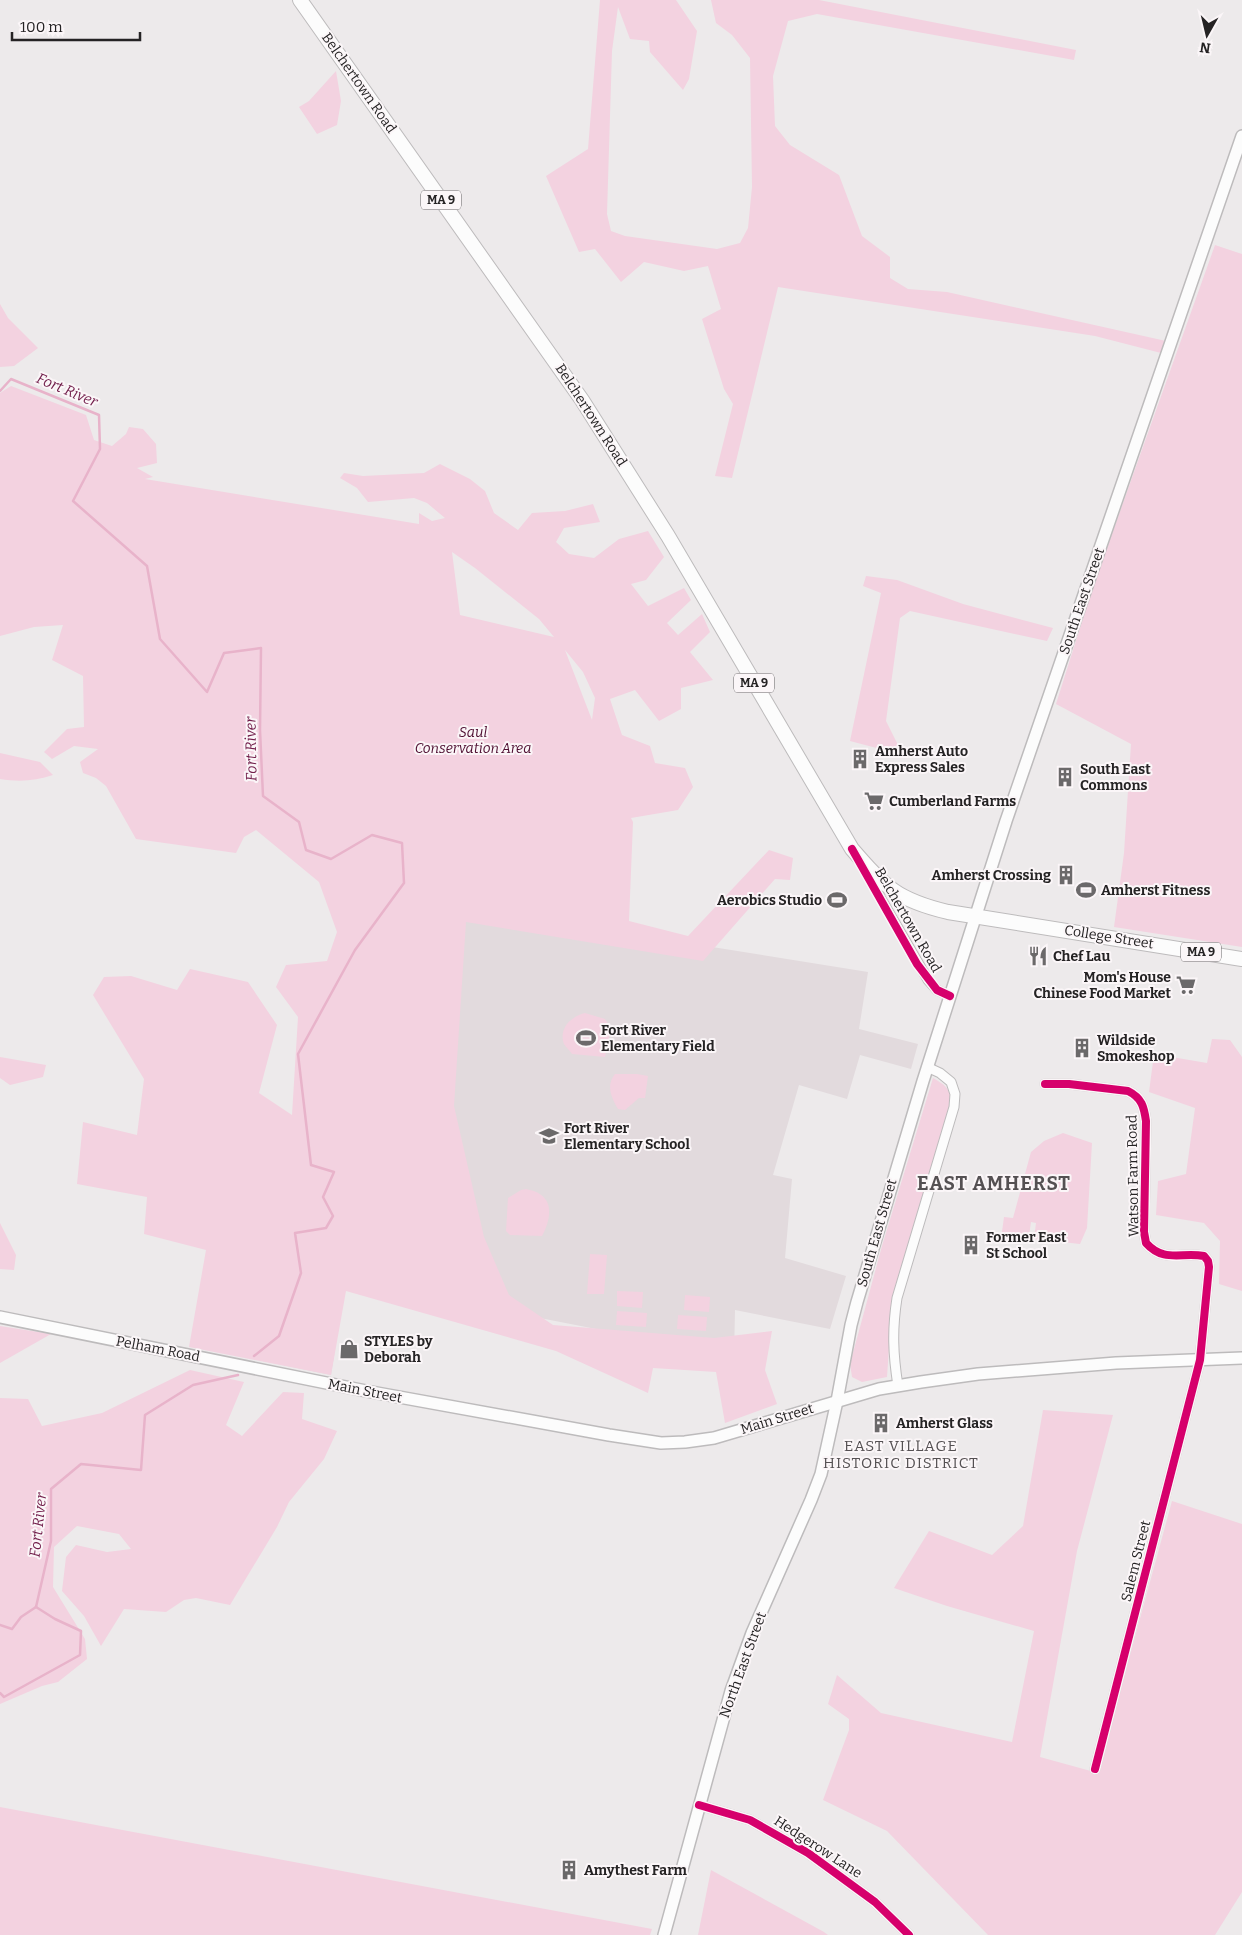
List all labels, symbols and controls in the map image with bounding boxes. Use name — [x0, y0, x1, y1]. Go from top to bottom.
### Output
scale bar — [12, 10, 140, 42]
north arrow — [1182, 10, 1232, 60]
text: 100 m — [20, 18, 63, 36]
street label: Belchertown Road — [318, 30, 400, 136]
text: N — [1199, 38, 1212, 57]
road number: MA 9 — [421, 190, 461, 210]
street label: Belchertown Road — [552, 361, 630, 469]
water label: Fort River — [34, 369, 101, 411]
street label: South East Street — [1056, 545, 1108, 657]
road number: MA 9 — [734, 674, 774, 692]
water label: Fort River — [241, 716, 261, 781]
park label: Saul Conservation Area — [415, 724, 531, 757]
place label: Amherst Auto Express Sales — [875, 743, 968, 776]
building icon: Amherst Auto Express Sales — [849, 748, 871, 770]
place label: South East Commons — [1080, 761, 1151, 794]
building icon: South East Commons — [1054, 766, 1076, 788]
supermarket icon: Cumberland Farms — [863, 790, 885, 812]
place label: Cumberland Farms — [889, 793, 1016, 810]
street label: Belchertown Road — [871, 864, 945, 976]
building icon: Amherst Crossing — [1055, 864, 1077, 886]
place label: Amherst Crossing — [932, 867, 1051, 884]
sports icon: Amherst Fitness — [1075, 879, 1097, 901]
place label: Amherst Fitness — [1101, 882, 1210, 899]
sports icon: Aerobics Studio — [826, 889, 848, 911]
place label: Aerobics Studio — [717, 892, 822, 909]
street label: College Street — [1063, 922, 1155, 952]
road number: MA 9 — [1181, 942, 1221, 962]
restaurant icon: Chef Lau — [1027, 945, 1049, 967]
place label: Chef Lau — [1053, 948, 1110, 965]
place label: Mom's House Chinese Food Market — [1034, 969, 1171, 1002]
supermarket icon: Mom's House Chinese Food Market — [1175, 974, 1197, 996]
place label: Fort River Elementary Field — [601, 1022, 715, 1055]
sports icon: Fort River Elementary Field — [575, 1027, 597, 1049]
place label: Wildside Smokeshop — [1097, 1032, 1175, 1065]
building icon: Wildside Smokeshop — [1071, 1037, 1093, 1059]
street label: Watson Farm Road — [1123, 1115, 1143, 1237]
place label: Fort River Elementary School — [564, 1120, 690, 1153]
school or university icon: Fort River Elementary School — [538, 1125, 560, 1147]
district label: EAST AMHERST — [917, 1172, 1071, 1195]
street label: South East Street — [853, 1177, 901, 1289]
place label: Former East St School — [986, 1229, 1067, 1262]
building icon: Former East St School — [960, 1234, 982, 1256]
street label: Pelham Road — [115, 1333, 201, 1365]
place label: STYLES by Deborah — [364, 1333, 433, 1366]
shop icon: STYLES by Deborah — [338, 1338, 360, 1360]
street label: Main Street — [326, 1375, 404, 1407]
street label: Main Street — [739, 1400, 815, 1438]
building icon: Amherst Glass — [870, 1412, 892, 1434]
place label: Amherst Glass — [896, 1415, 993, 1432]
district label: EAST VILLAGE HISTORIC DISTRICT — [823, 1437, 979, 1472]
water label: Fort River — [26, 1491, 50, 1558]
street label: Salem Street — [1118, 1519, 1154, 1603]
street label: North East Street — [716, 1610, 770, 1720]
street label: Hedgerow Lane — [771, 1812, 865, 1882]
building icon: Amythest Farm — [558, 1859, 580, 1881]
place label: Amythest Farm — [584, 1862, 688, 1879]

